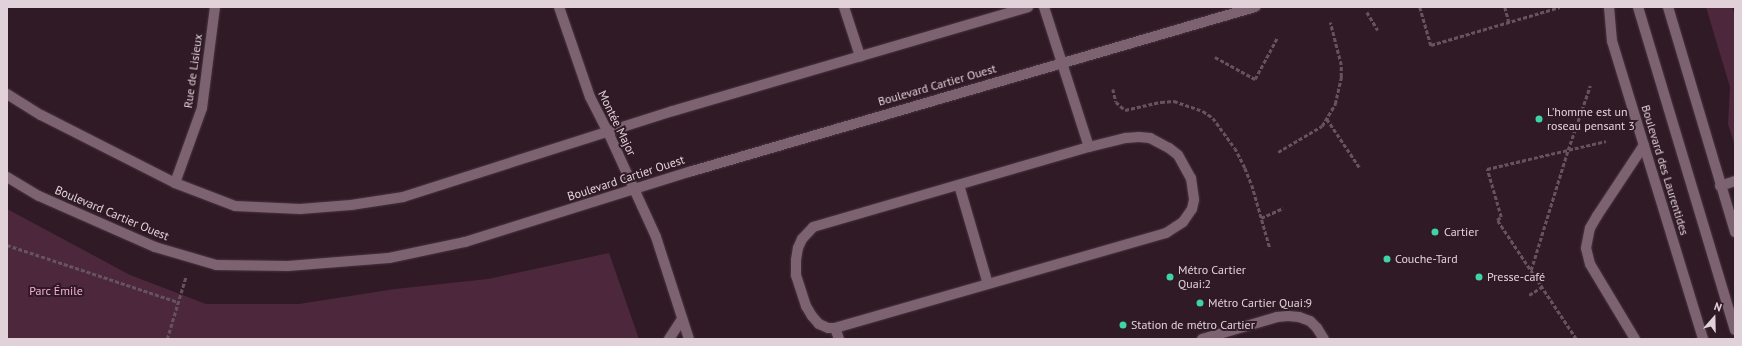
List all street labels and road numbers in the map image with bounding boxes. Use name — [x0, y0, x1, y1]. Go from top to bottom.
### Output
street label: Rue de Lisieux — [181, 33, 205, 109]
street label: Boulevard Cartier Ouest — [876, 61, 998, 109]
street label: Montée Major — [595, 88, 639, 158]
street label: Boulevard des Laurentides — [1638, 103, 1692, 237]
street label: Boulevard Cartier Ouest — [566, 152, 686, 204]
street label: Boulevard Cartier Ouest — [53, 182, 171, 244]

